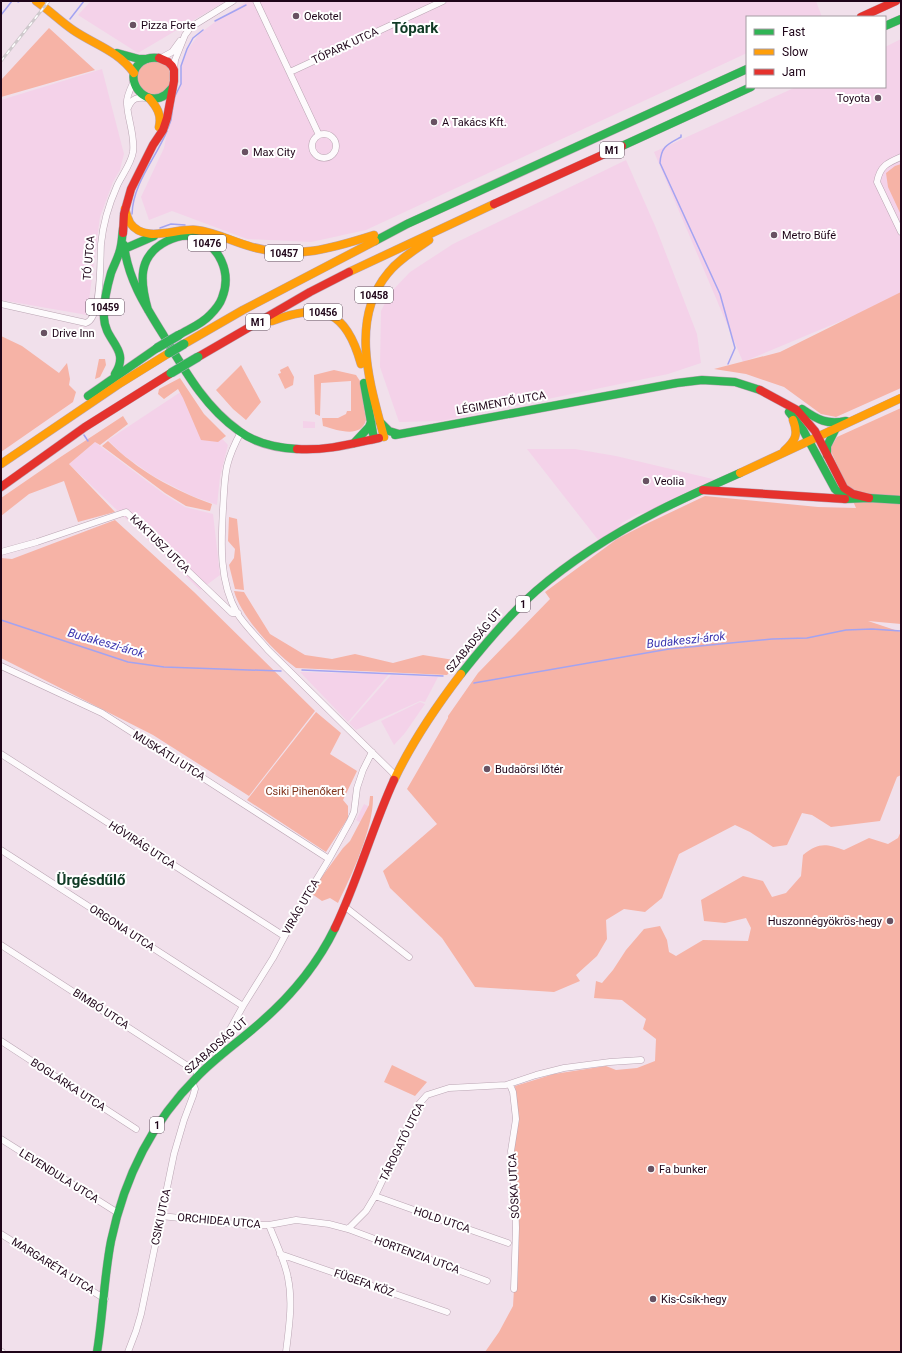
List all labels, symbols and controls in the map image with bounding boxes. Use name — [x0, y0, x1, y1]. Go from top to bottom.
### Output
place label: Oekotel — [304, 10, 341, 23]
marker: Oekotel — [291, 11, 301, 21]
legend — [746, 16, 886, 88]
place label: Pizza Forte — [141, 19, 196, 32]
district label: Tópark — [392, 19, 439, 37]
marker: Pizza Forte — [128, 20, 138, 30]
street label: TÓPARK UTCA — [310, 25, 381, 67]
text: Fast — [782, 25, 805, 39]
text: Slow — [782, 45, 808, 59]
text: Jam — [782, 65, 806, 79]
place label: Toyota — [837, 92, 870, 105]
marker: Toyota — [873, 93, 883, 103]
place label: A Takács Kft. — [442, 116, 507, 129]
marker: A Takács Kft. — [429, 117, 439, 127]
road number: M1 — [600, 142, 624, 158]
place label: Max City — [253, 146, 296, 159]
marker: Max City — [240, 147, 250, 157]
place label: Metro Büfé — [782, 229, 836, 242]
marker: Metro Büfé — [769, 230, 779, 240]
street label: TÓ UTCA — [81, 234, 97, 281]
road number: 10476 — [188, 235, 226, 251]
road number: 10457 — [265, 245, 303, 261]
road number: 10458 — [355, 287, 393, 303]
road number: 10459 — [86, 299, 124, 315]
road number: 10456 — [304, 304, 342, 320]
road number: M1 — [246, 314, 270, 330]
place label: Drive Inn — [52, 327, 95, 340]
marker: Drive Inn — [39, 328, 49, 338]
street label: LÉGIMENTŐ UTCA — [455, 389, 548, 417]
place label: Veolia — [654, 475, 684, 488]
marker: Veolia — [641, 476, 651, 486]
street label: KAKTUSZ UTCA — [127, 512, 193, 576]
road number: 1 — [516, 596, 530, 612]
street label: SZABADSÁG ÚT — [444, 606, 505, 676]
water label: Budakeszi-árok — [66, 625, 147, 661]
water label: Budakeszi-árok — [646, 629, 727, 651]
street label: MUSKÁTLI UTCA — [130, 729, 208, 784]
place label: Budaörsi lőtér — [495, 763, 564, 776]
marker: Budaörsi lőtér — [482, 764, 492, 774]
park label: Csiki Pihenőkert — [265, 785, 345, 798]
street label: HÓVIRÁG UTCA — [106, 818, 179, 872]
district label: Ürgésdűlő — [57, 871, 126, 889]
street label: VIRÁG UTCA — [280, 876, 323, 937]
street label: ORGONA UTCA — [87, 902, 158, 954]
place label: Huszonnégyökrös-hegy — [768, 915, 883, 928]
marker: Huszonnégyökrös-hegy — [885, 916, 895, 926]
street label: BIMBÓ UTCA — [70, 986, 132, 1032]
street label: SZABADSÁG ÚT — [182, 1015, 250, 1077]
street label: BOGLÁRKA UTCA — [28, 1056, 109, 1114]
street label: TÁROGATÓ UTCA — [377, 1100, 427, 1184]
road number: 1 — [150, 1117, 164, 1133]
street label: LEVENDULA UTCA — [17, 1146, 102, 1206]
street label: SÓSKA UTCA — [506, 1152, 522, 1219]
place label: Fa bunker — [659, 1163, 707, 1176]
marker: Fa bunker — [646, 1164, 656, 1174]
street label: CSIKI UTCA — [149, 1187, 173, 1246]
street label: HOLD UTCA — [412, 1204, 473, 1236]
street label: ORCHIDEA UTCA — [177, 1211, 262, 1231]
street label: HORTENZIA UTCA — [373, 1234, 462, 1277]
street label: MARGARÉTA UTCA — [9, 1235, 98, 1297]
street label: FÜGEFA KÖZ — [332, 1267, 396, 1299]
place label: Kis-Csík-hegy — [661, 1293, 728, 1306]
marker: Kis-Csík-hegy — [648, 1294, 658, 1304]

